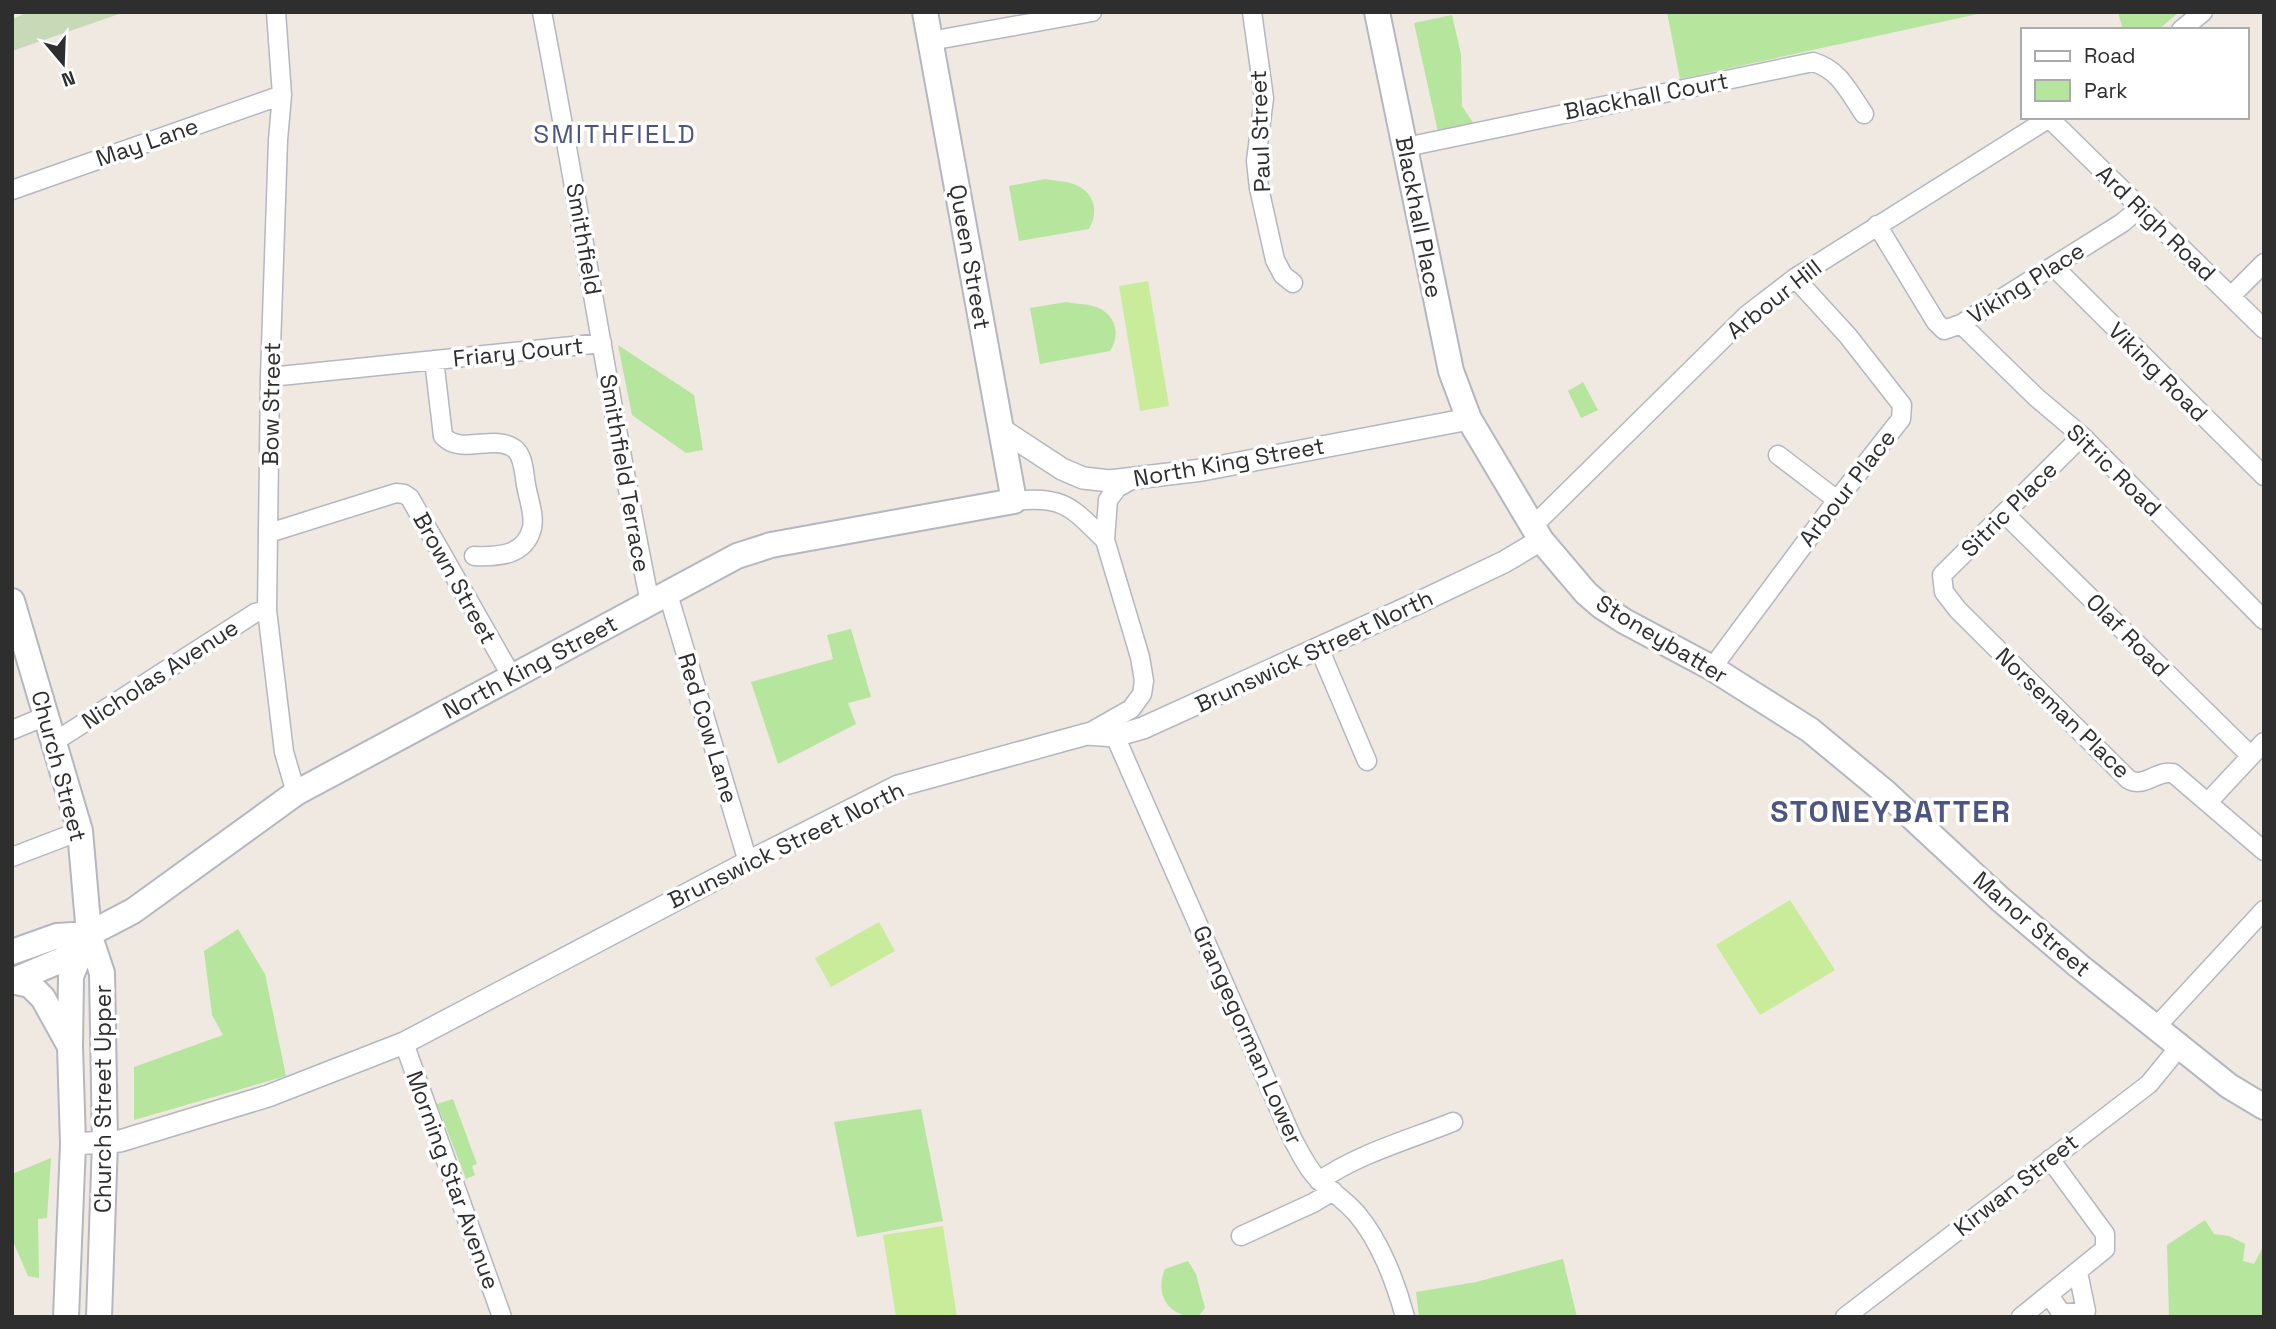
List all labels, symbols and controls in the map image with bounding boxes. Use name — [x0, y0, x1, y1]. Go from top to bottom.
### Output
north arrow — [28, 28, 98, 98]
legend — [2021, 28, 2248, 119]
text: Road — [2084, 42, 2136, 69]
text: N — [58, 65, 78, 92]
street label: Blackhall Court — [1561, 65, 1731, 127]
street label: Paul Street — [1243, 69, 1277, 193]
text: Park — [2084, 77, 2128, 104]
street label: May Lane — [92, 111, 202, 173]
district label: SMITHFIELD — [533, 117, 697, 151]
street label: Blackhall Place — [1389, 134, 1449, 300]
street label: Ard Righ Road — [2090, 158, 2222, 288]
street label: Smithfield — [559, 181, 609, 297]
street label: Queen Street — [942, 182, 998, 332]
street label: Viking Place — [1962, 235, 2090, 331]
street label: Arbour Hill — [1720, 252, 1828, 346]
street label: Viking Road — [2102, 316, 2214, 428]
street label: Friary Court — [451, 330, 585, 374]
street label: Bow Street — [255, 342, 287, 466]
street label: Smithfield Terrace — [593, 372, 657, 574]
street label: Sitric Road — [2060, 417, 2168, 523]
street label: Arbour Place — [1792, 423, 1902, 553]
street label: North King Street — [1131, 430, 1327, 494]
street label: Sitric Place — [1955, 455, 2063, 563]
street label: Brown Street — [406, 507, 504, 649]
street label: Brunswick Street North — [1190, 583, 1438, 719]
street label: Olaf Road — [2080, 587, 2176, 683]
street label: Stoneybatter — [1591, 588, 1733, 690]
street label: North King Street — [438, 608, 622, 726]
street label: Nicholas Avenue — [76, 612, 244, 736]
street label: Norseman Place — [1989, 641, 2137, 785]
street label: Red Cow Lane — [671, 649, 745, 807]
street label: Church Street — [24, 687, 94, 845]
street label: Brunswick Street North — [663, 775, 909, 915]
district label: STONEYBATTER — [1770, 792, 2012, 831]
street label: Manor Street — [1967, 865, 2097, 983]
street label: Grangegorman Lower — [1186, 921, 1310, 1149]
street label: Church Street Upper — [88, 985, 118, 1213]
street label: Morning Star Avenue — [399, 1067, 507, 1293]
street label: Kirwan Street — [1948, 1127, 2084, 1243]

